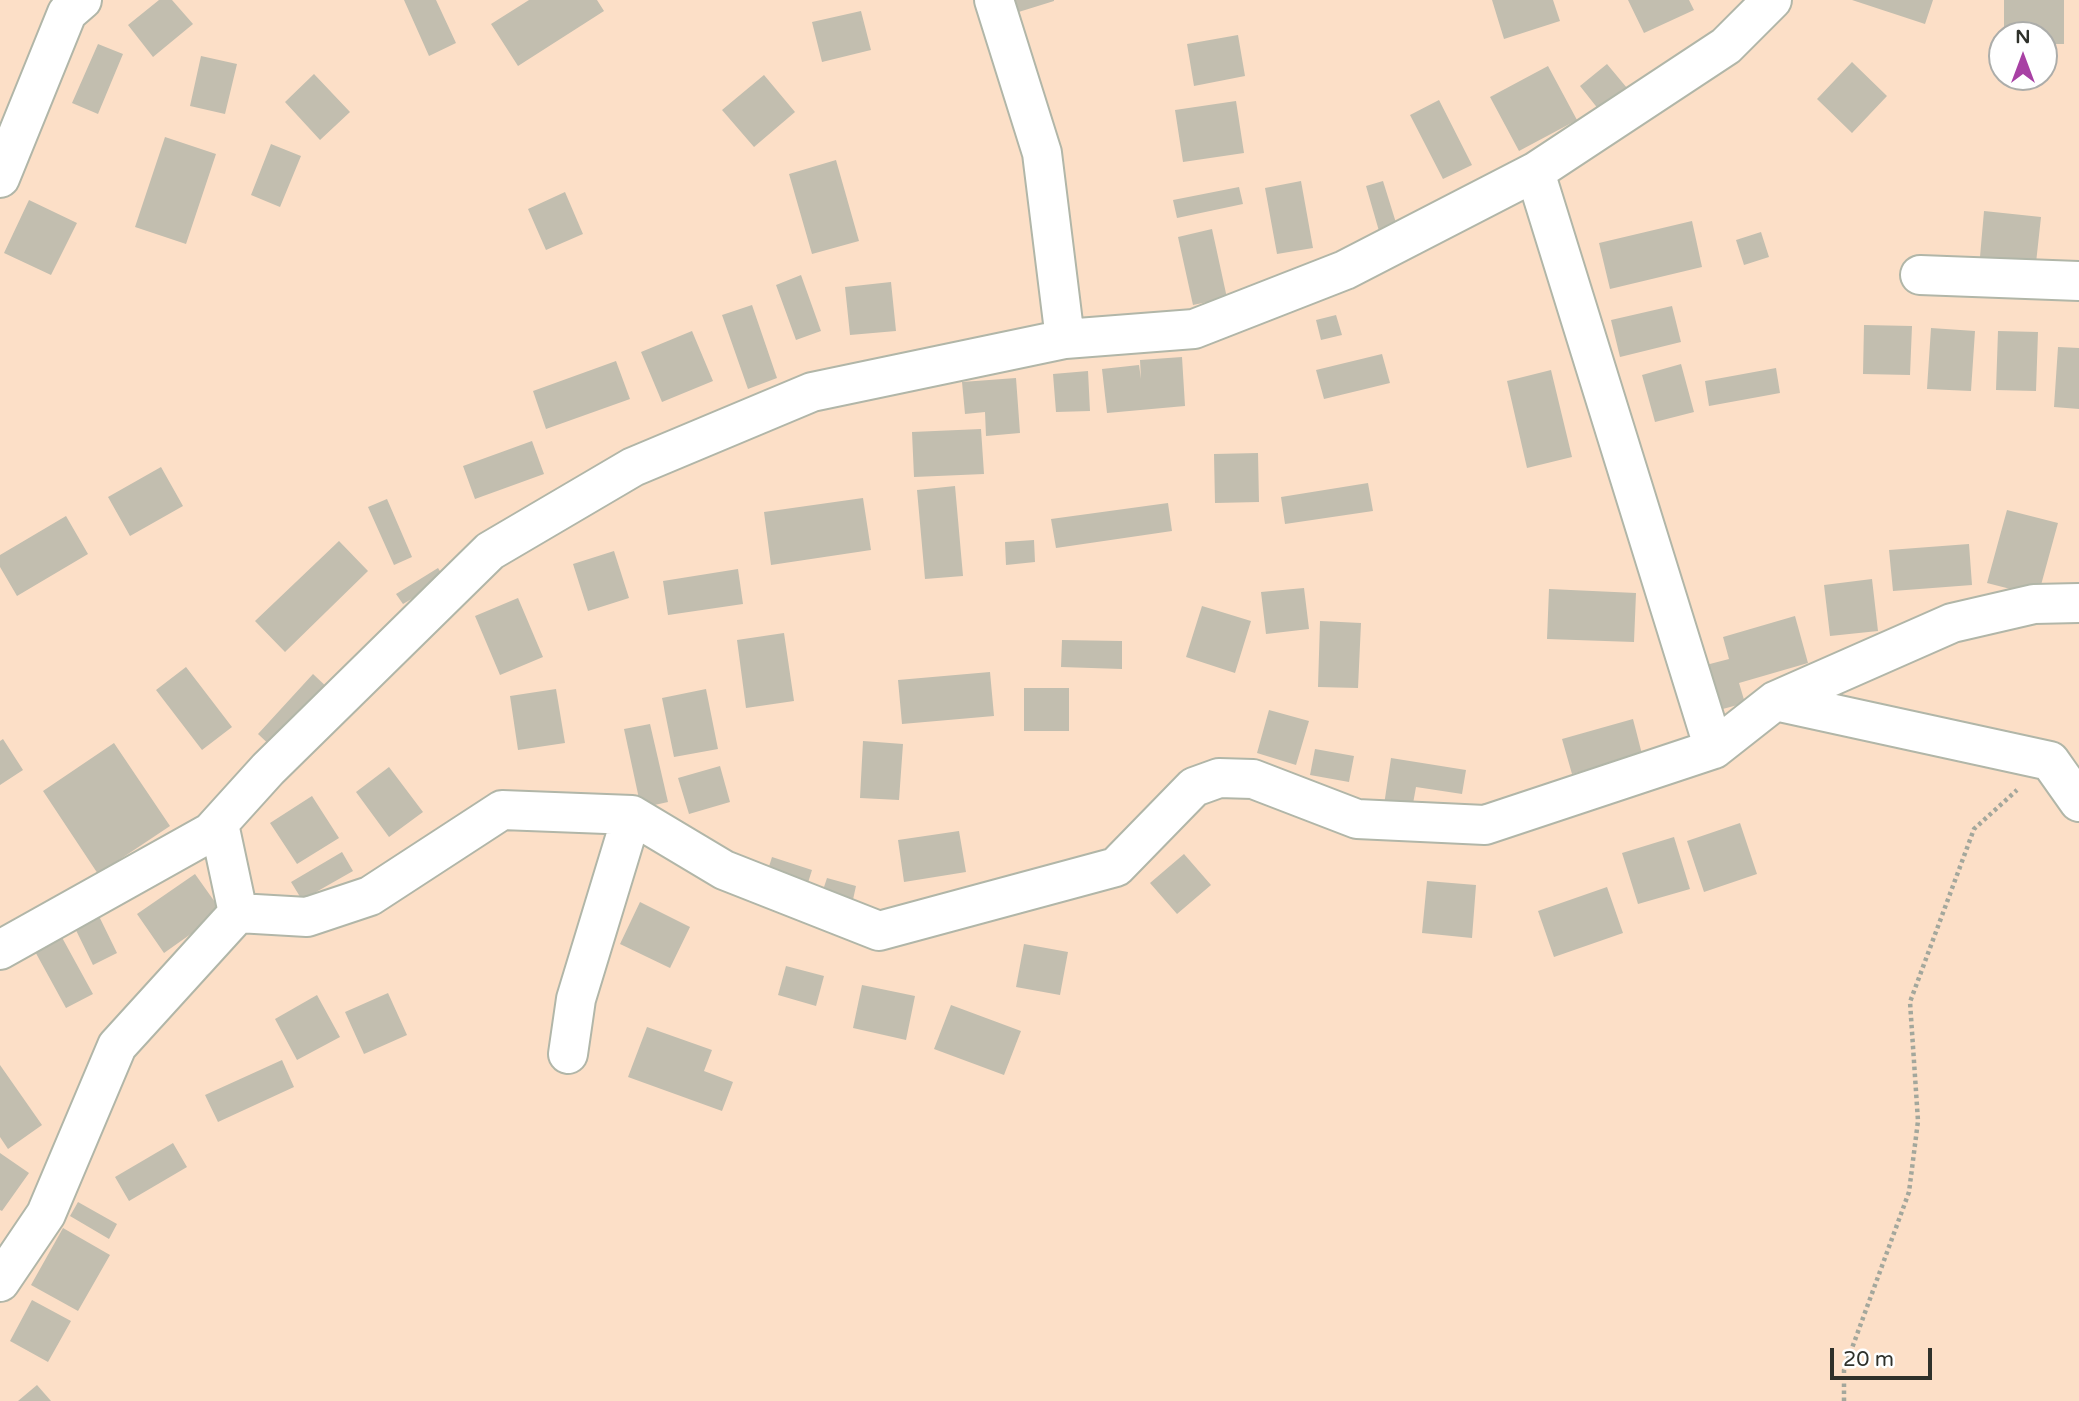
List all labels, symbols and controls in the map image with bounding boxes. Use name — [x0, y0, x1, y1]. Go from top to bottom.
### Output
north arrow — [1988, 21, 2058, 91]
text: N — [2015, 26, 2031, 48]
scale bar — [1834, 1334, 1936, 1378]
text: 20 m — [1843, 1347, 1894, 1372]

